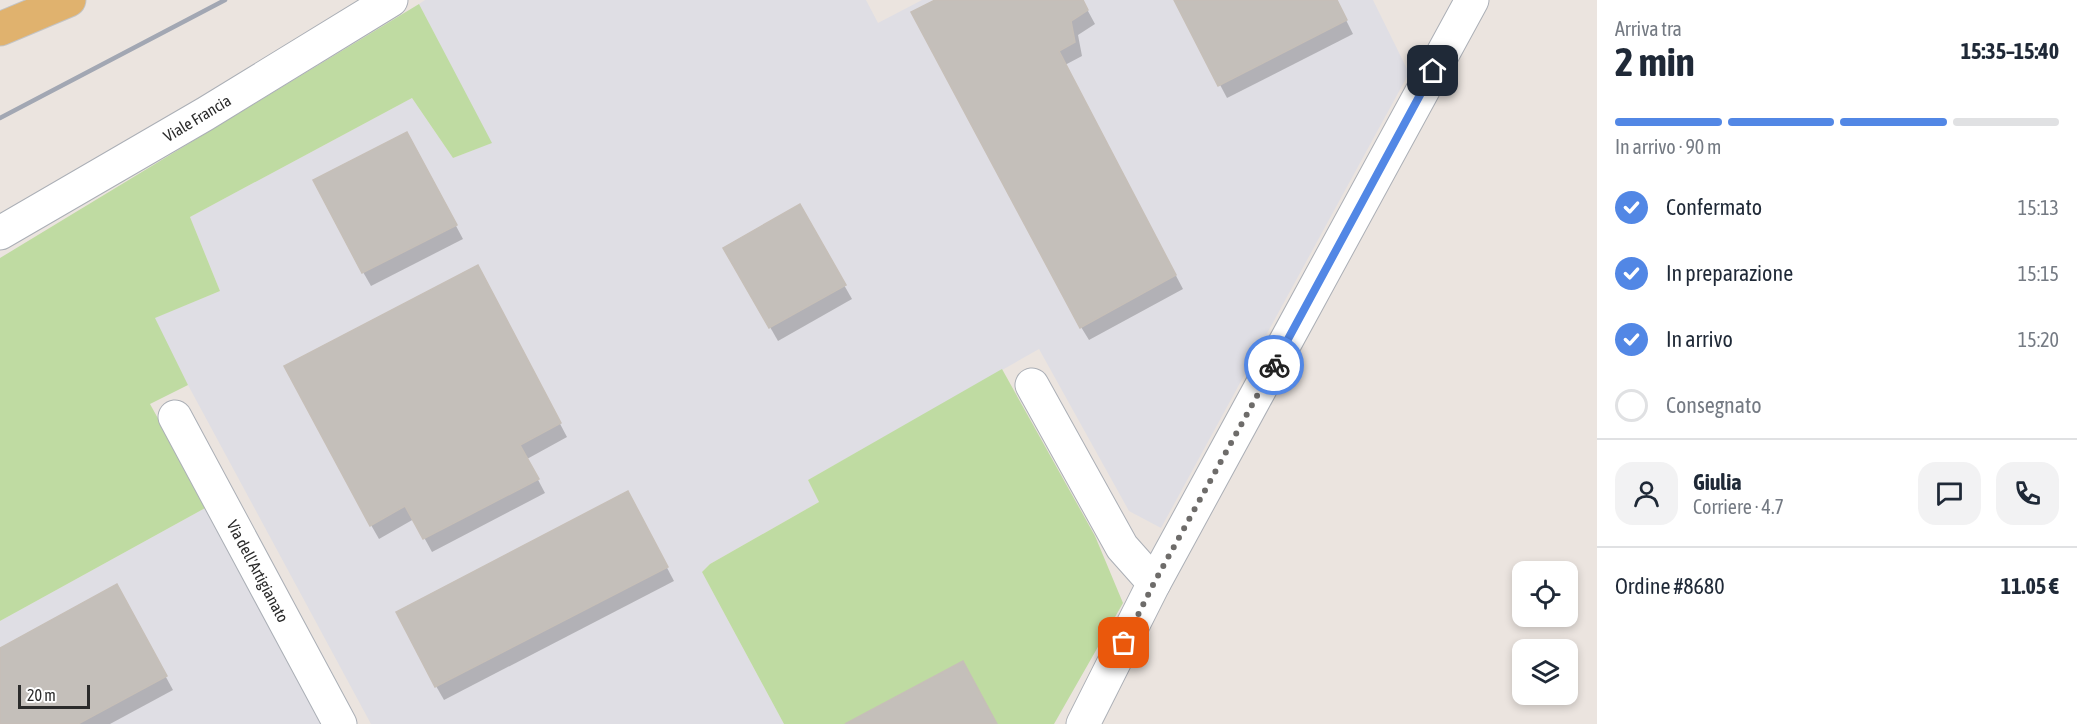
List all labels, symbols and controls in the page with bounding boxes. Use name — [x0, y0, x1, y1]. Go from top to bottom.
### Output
text: Arriva tra — [1615, 17, 1682, 40]
text: 15:35–15:40 — [1961, 38, 2059, 64]
text: 2 min — [1615, 40, 1695, 84]
pin — [1407, 45, 1458, 96]
icon: home — [1416, 54, 1449, 87]
street label: Viale Francia — [160, 91, 234, 145]
text: In arrivo · 90 m — [1615, 135, 1721, 158]
icon: check — [1615, 191, 1648, 224]
text: Confermato — [1666, 194, 1762, 220]
text: 15:13 — [2018, 196, 2059, 219]
icon: check — [1615, 257, 1648, 290]
text: In preparazione — [1666, 260, 1793, 286]
text: 15:15 — [2018, 262, 2059, 285]
icon: check — [1615, 323, 1648, 356]
text: In arrivo — [1666, 326, 1733, 352]
text: 15:20 — [2018, 328, 2059, 351]
courier — [1244, 335, 1304, 395]
icon: bike — [1258, 349, 1291, 382]
text: Consegnato — [1666, 392, 1761, 418]
button: person — [1615, 462, 1678, 525]
button: chat — [1918, 462, 1981, 525]
button: phone — [1996, 462, 2059, 525]
text: Giulia — [1693, 469, 1741, 495]
text: Corriere · 4.7 — [1693, 495, 1784, 518]
street label: Via dell'Artigianato — [223, 517, 292, 626]
map controls — [1512, 561, 1578, 705]
button: locate — [1512, 561, 1578, 627]
text: Ordine #8680 — [1615, 573, 1725, 599]
text: 11.05 € — [2001, 573, 2059, 599]
pin — [1098, 617, 1149, 668]
icon: bag — [1107, 626, 1140, 659]
button: layers — [1512, 639, 1578, 705]
scale bar — [18, 682, 90, 710]
text: 20 m — [27, 686, 56, 704]

